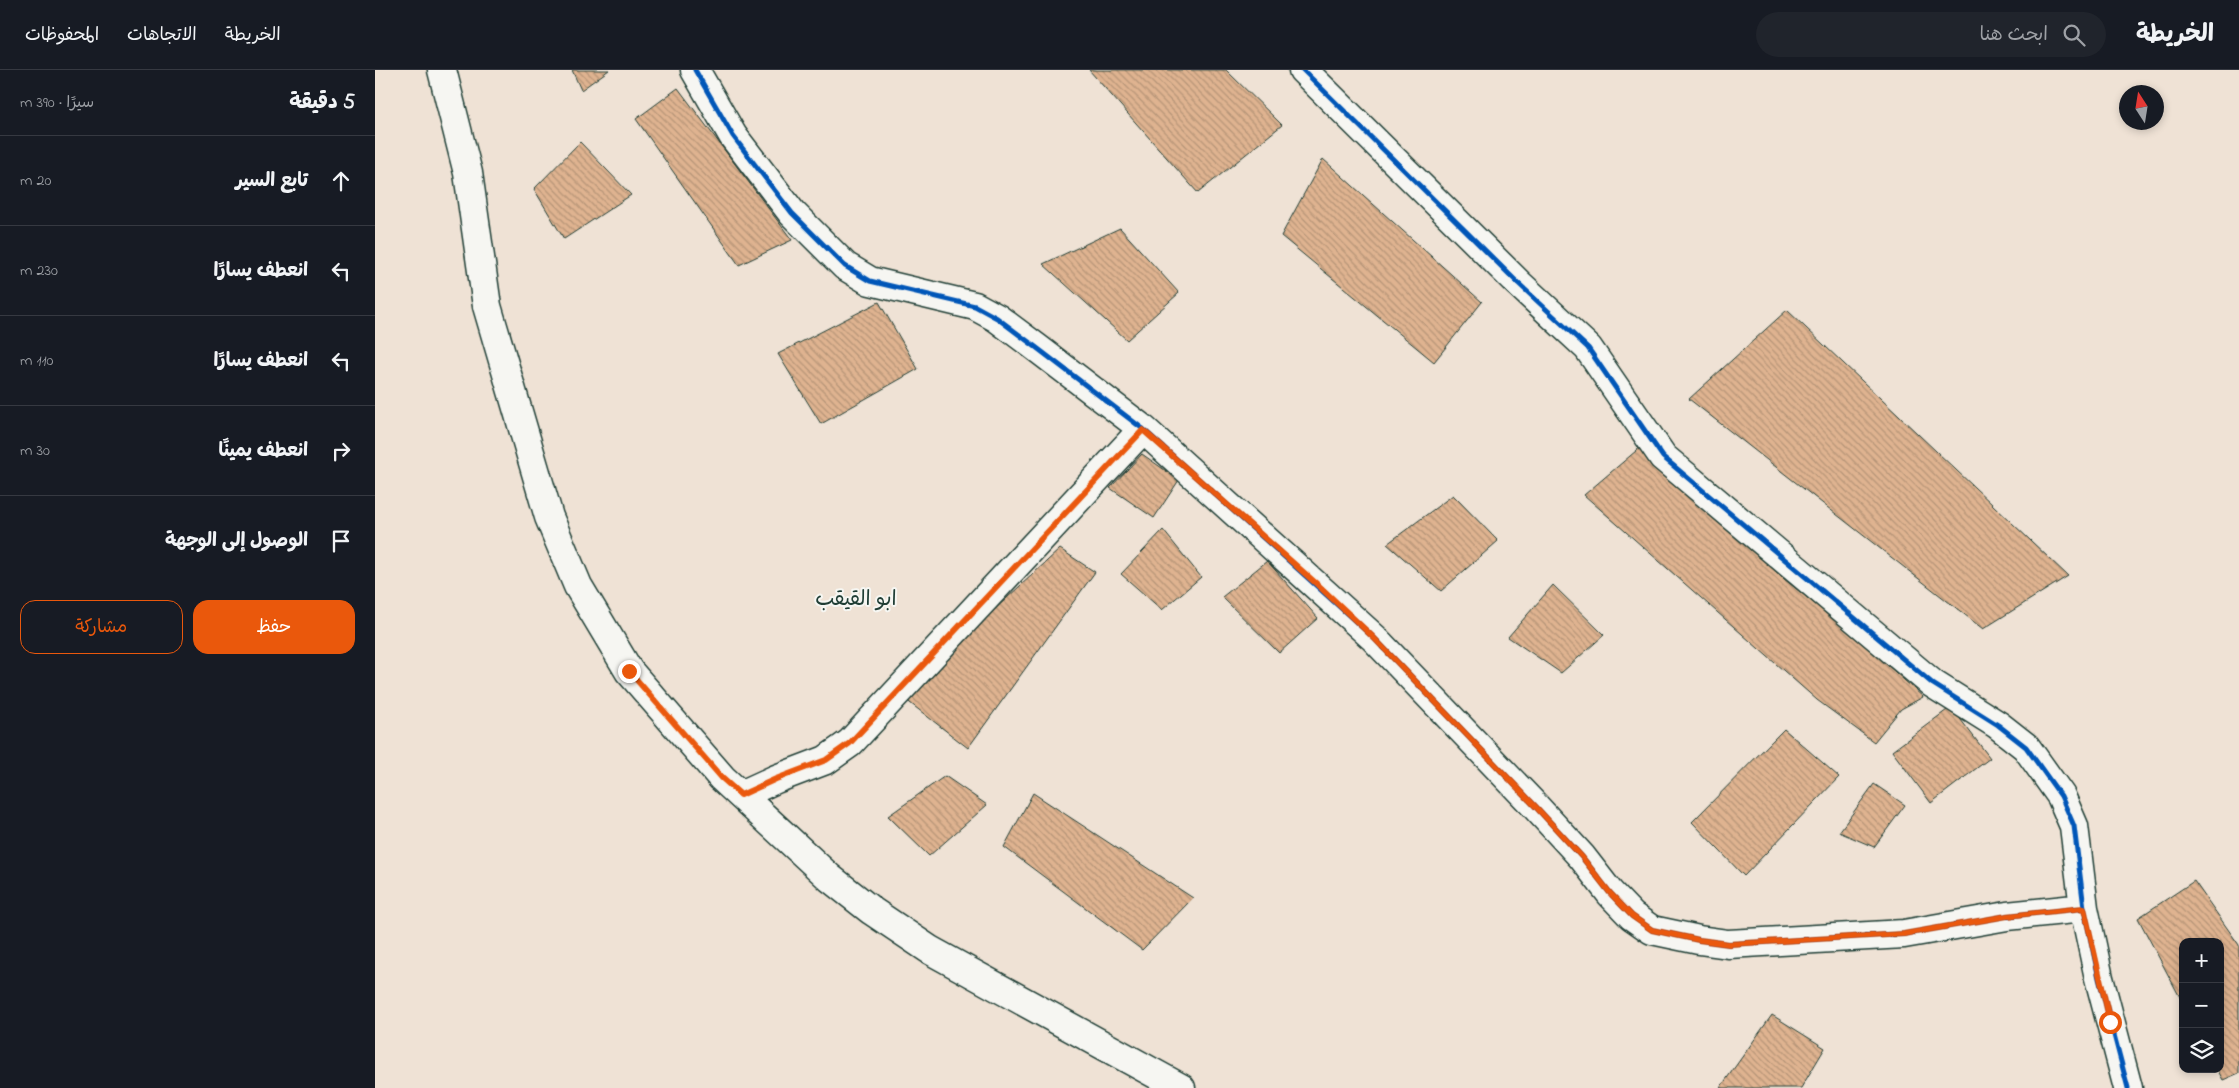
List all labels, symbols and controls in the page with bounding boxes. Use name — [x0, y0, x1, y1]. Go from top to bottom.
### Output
search box — [1756, 12, 2106, 57]
text: الخريطة — [2136, 18, 2214, 53]
icon: search — [2060, 21, 2088, 49]
text: ابحث هنا — [1980, 22, 2048, 49]
text: المحفوظات — [25, 23, 99, 49]
text: الاتجاهات — [127, 23, 197, 49]
text: الخريطة — [225, 23, 281, 49]
north arrow — [2119, 85, 2164, 130]
text: 5 دقيقة — [289, 88, 355, 118]
text: سيرًا · 390 m — [20, 91, 94, 115]
icon: ahead — [327, 167, 355, 195]
text: تابع السير — [236, 168, 308, 195]
text: 20 m — [20, 169, 51, 193]
icon: left — [327, 257, 355, 285]
text: انعطف يسارًا — [213, 258, 308, 285]
text: 230 m — [20, 259, 58, 283]
icon: left — [327, 347, 355, 375]
text: انعطف يسارًا — [213, 348, 308, 375]
text: 110 m — [20, 349, 54, 373]
icon: right — [327, 437, 355, 465]
text: انعطف يمينًا — [218, 438, 308, 465]
text: 30 m — [20, 439, 50, 463]
icon: arrive — [327, 527, 355, 555]
text: الوصول إلى الوجهة — [165, 528, 308, 555]
district label: ابو القيقب — [815, 585, 897, 615]
button: مشاركة — [20, 600, 183, 654]
button: حفظ — [193, 600, 355, 654]
route end — [618, 660, 641, 683]
map controls — [2179, 938, 2224, 1073]
button: + — [2179, 938, 2224, 983]
button: − — [2179, 983, 2224, 1028]
route start — [2099, 1011, 2122, 1034]
button: layers — [2179, 1028, 2224, 1073]

